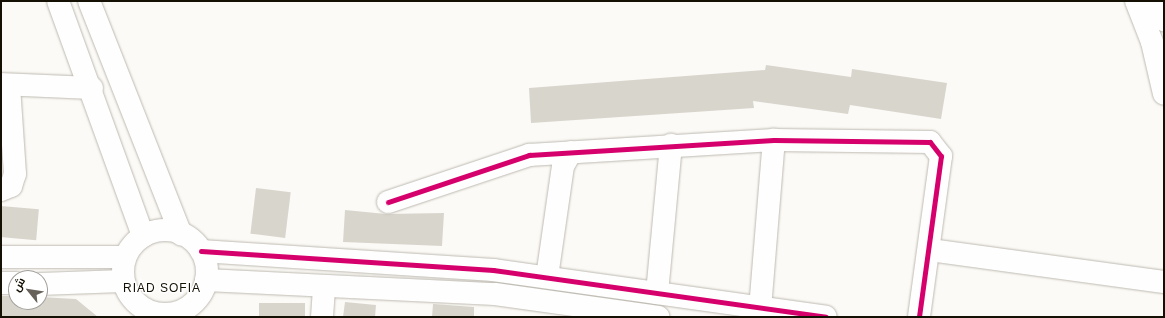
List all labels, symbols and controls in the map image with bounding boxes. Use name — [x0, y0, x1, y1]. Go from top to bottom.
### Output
north arrow — [8, 270, 48, 310]
text: ش — [10, 275, 27, 294]
district label: RIAD SOFIA — [123, 282, 201, 296]

